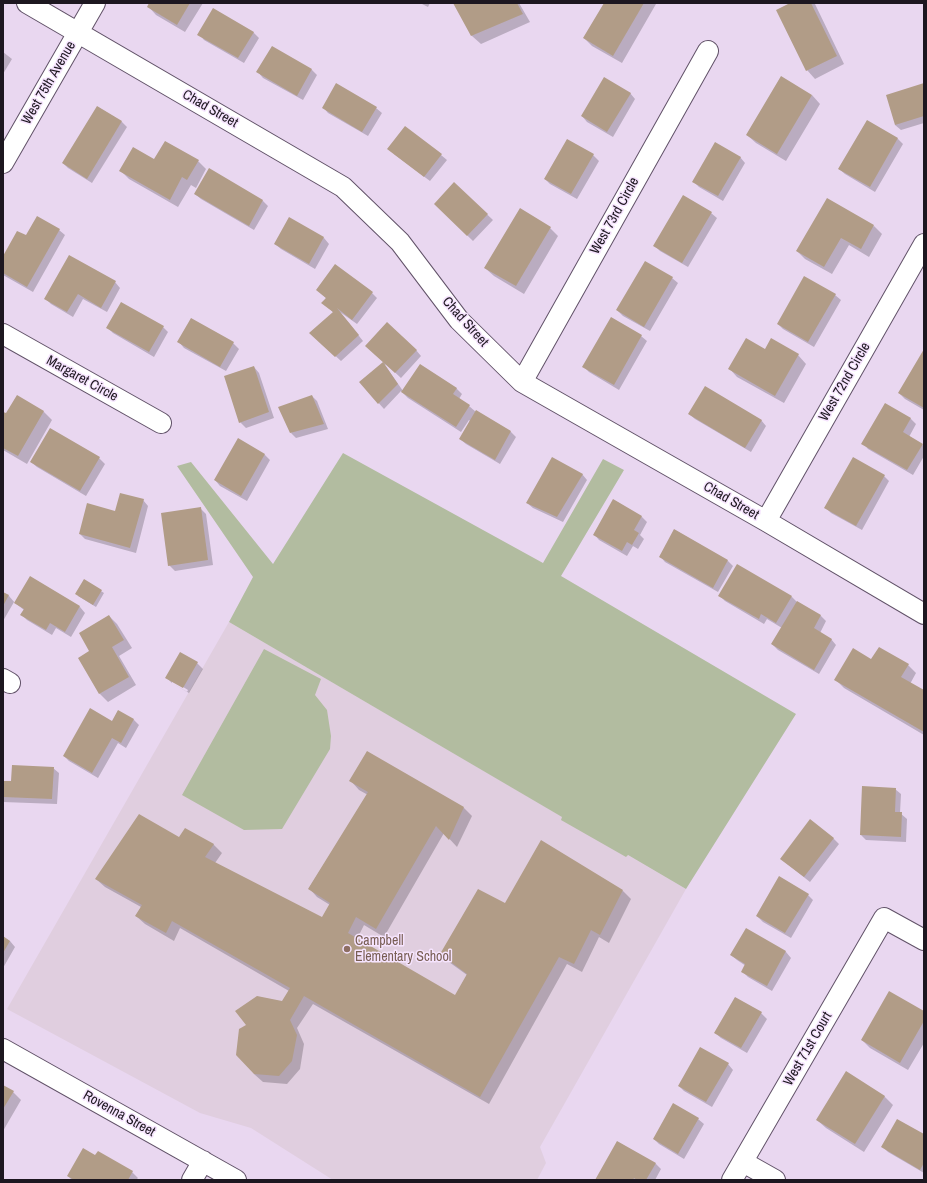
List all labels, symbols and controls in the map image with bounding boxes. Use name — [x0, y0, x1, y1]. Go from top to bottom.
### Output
street label: West 75th Avenue — [18, 38, 80, 128]
street label: Chad Street — [179, 86, 241, 132]
street label: West 73rd Circle — [587, 175, 643, 257]
street label: Chad Street — [438, 294, 492, 350]
street label: West 72nd Circle — [816, 340, 874, 424]
street label: Margaret Circle — [43, 352, 121, 406]
street label: Chad Street — [700, 478, 762, 524]
place label: Campbell Elementary School — [355, 933, 451, 966]
marker: Campbell Elementary School — [342, 944, 352, 954]
street label: West 71st Court — [780, 1009, 836, 1089]
street label: Rovenna Street — [80, 1087, 158, 1141]

